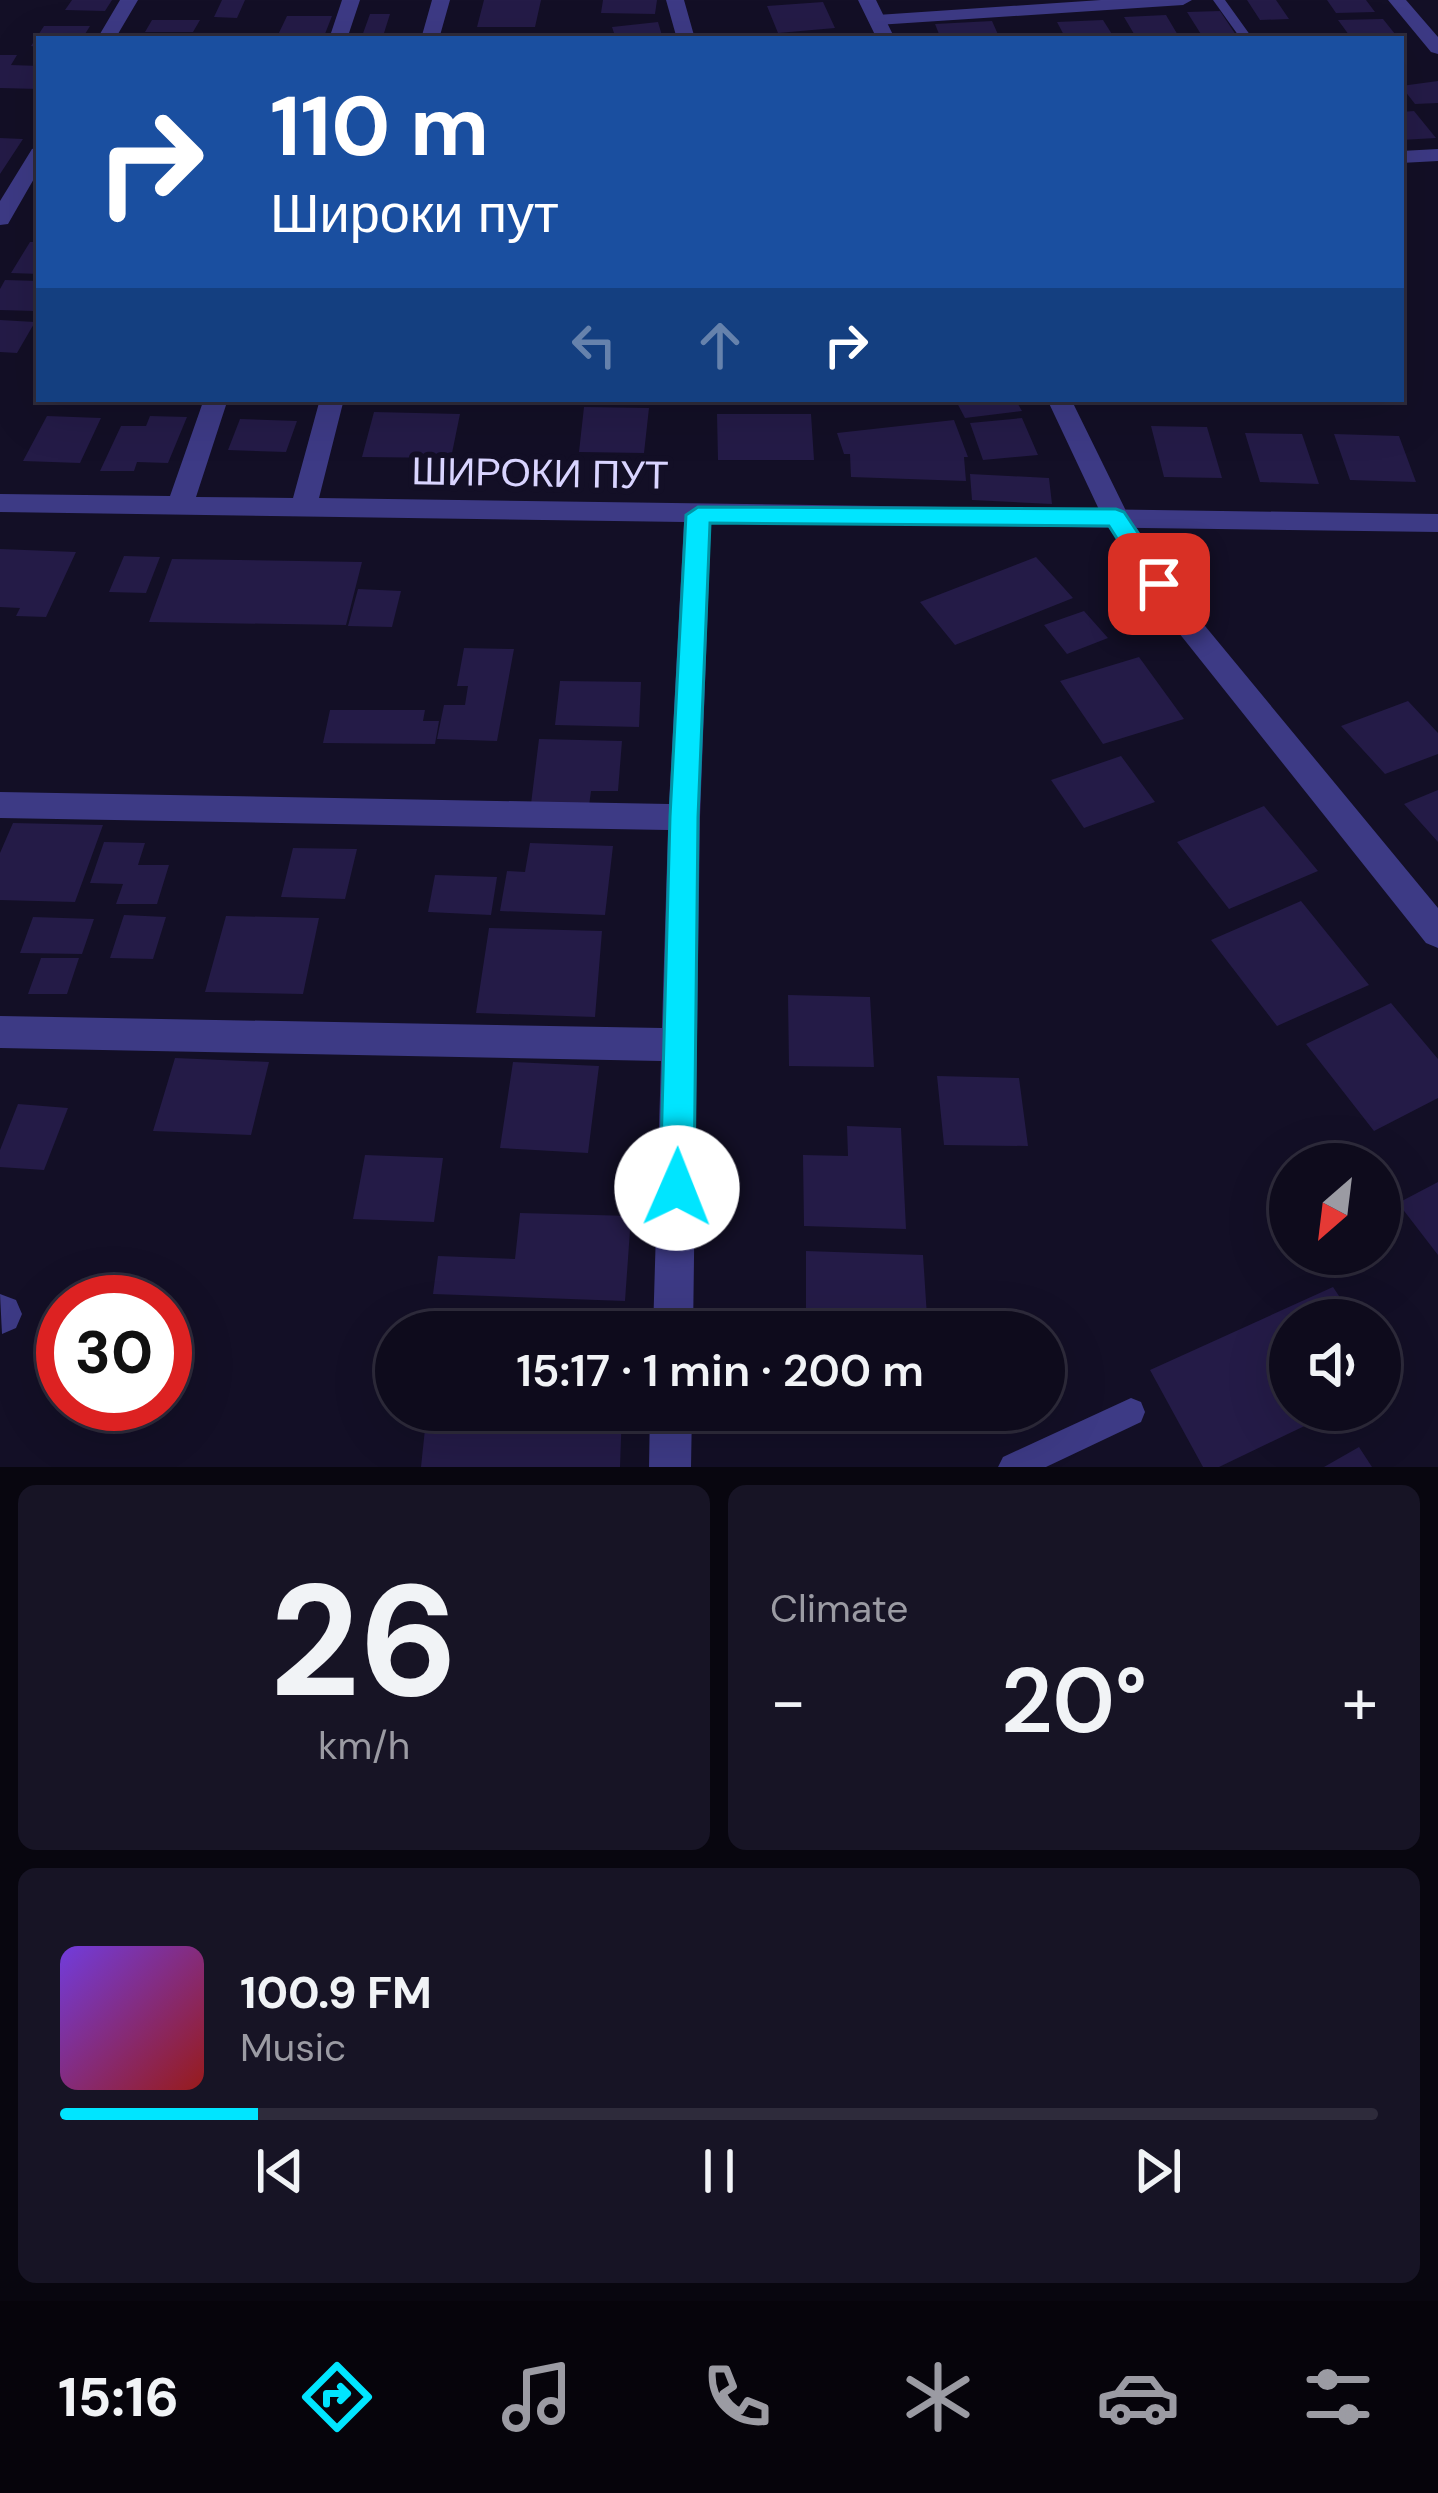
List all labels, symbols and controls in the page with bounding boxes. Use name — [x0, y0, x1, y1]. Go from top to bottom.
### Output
text: 110 m — [270, 72, 489, 181]
icon: right — [72, 84, 228, 240]
text: Широки пут — [270, 178, 559, 249]
icon: left — [561, 312, 627, 378]
icon: ahead — [687, 312, 753, 378]
icon: right — [813, 312, 879, 378]
street label: ШИРОКИ ПУТ — [411, 445, 669, 501]
pin — [1108, 533, 1210, 635]
icon: arrive — [1126, 551, 1192, 617]
position arrow — [614, 1125, 740, 1251]
north arrow — [1269, 1143, 1401, 1275]
map controls — [1269, 1143, 1401, 1431]
speed limit sign: 30 — [36, 1275, 192, 1431]
button: sound — [1269, 1299, 1401, 1431]
text: 15:17 · 1 min · 200 m — [516, 1341, 924, 1400]
text: 26 — [270, 1540, 458, 1743]
text: Climate — [770, 1583, 908, 1634]
text: 20° — [1001, 1643, 1147, 1760]
text: − — [770, 1659, 806, 1744]
text: + — [1342, 1659, 1378, 1744]
text: km/h — [318, 1720, 410, 1771]
text: 100.9 FM — [240, 1963, 432, 2022]
text: Music — [240, 2022, 346, 2073]
icon: previous — [247, 2138, 313, 2204]
icon: pause — [686, 2138, 752, 2204]
icon: next — [1125, 2138, 1191, 2204]
icon: directions — [295, 2355, 379, 2439]
icon: music — [495, 2355, 579, 2439]
icon: phone — [695, 2355, 779, 2439]
icon: climate — [896, 2355, 980, 2439]
icon: car — [1096, 2355, 1180, 2439]
icon: filters — [1296, 2355, 1380, 2439]
text: 15:16 — [58, 2362, 179, 2433]

